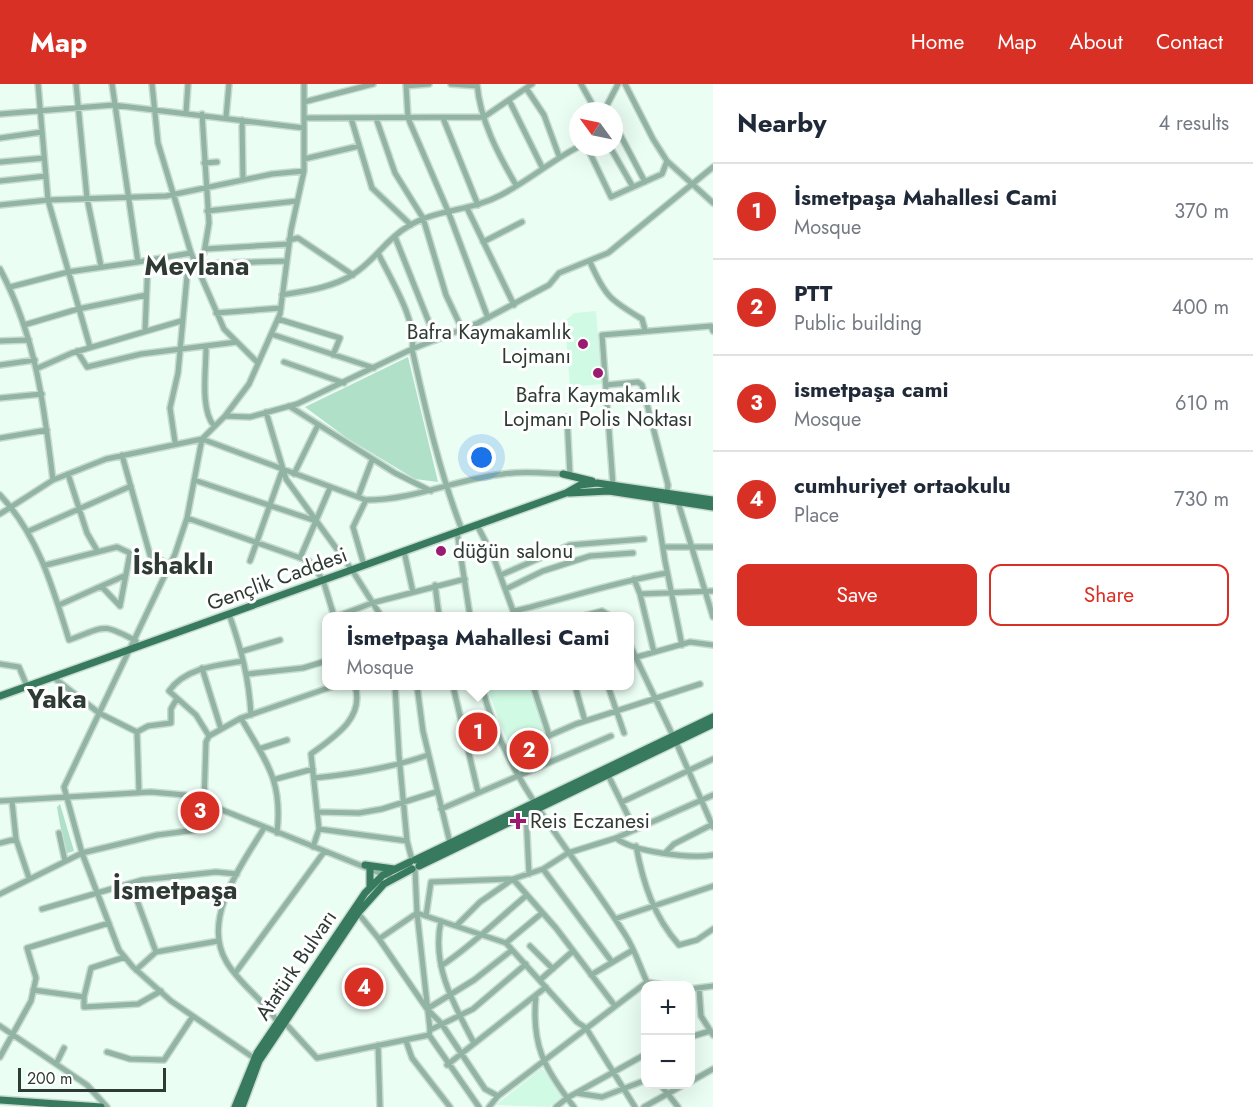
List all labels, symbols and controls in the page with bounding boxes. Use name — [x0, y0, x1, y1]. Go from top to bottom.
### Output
text: Map — [30, 22, 87, 63]
text: Home — [911, 27, 964, 57]
text: Map — [997, 27, 1037, 57]
text: About — [1070, 27, 1123, 57]
text: Contact — [1156, 27, 1223, 57]
north arrow — [569, 102, 623, 156]
text: Nearby — [737, 104, 826, 142]
text: 4 results — [1158, 109, 1229, 138]
text: İsmetpaşa Mahallesi Cami — [794, 181, 1057, 213]
text: 1 — [751, 197, 762, 226]
text: 370 m — [1174, 197, 1229, 226]
text: Mosque — [794, 213, 861, 242]
district label: Mevlana — [144, 246, 250, 285]
text: PTT — [794, 277, 832, 309]
text: 2 — [750, 293, 763, 322]
text: 400 m — [1172, 293, 1229, 322]
text: Public building — [794, 309, 922, 338]
place label: Bafra Kaymakamlık Lojmanı — [407, 317, 572, 371]
marker: Bafra Kaymakamlık Lojmanı — [576, 337, 590, 351]
marker: Bafra Kaymakamlık Lojmanı Polis Noktası — [591, 366, 605, 380]
text: ismetpaşa cami — [794, 373, 949, 405]
place label: Bafra Kaymakamlık Lojmanı Polis Noktası — [504, 380, 692, 434]
text: 3 — [750, 389, 763, 418]
text: 610 m — [1175, 389, 1229, 418]
text: Mosque — [794, 405, 861, 434]
your location — [467, 443, 496, 472]
text: cumhuriyet ortaokulu — [794, 469, 1011, 501]
text: 4 — [750, 485, 763, 514]
text: 730 m — [1174, 485, 1229, 514]
text: Place — [794, 501, 839, 530]
place label: düğün salonu — [453, 536, 573, 566]
street label: Gençlik Caddesi — [203, 540, 351, 618]
marker: düğün salonu — [434, 544, 448, 558]
district label: İshaklı — [132, 545, 214, 584]
button: Save — [737, 564, 977, 626]
button: Share — [989, 564, 1229, 626]
popup — [322, 612, 634, 690]
text: İsmetpaşa Mahallesi Cami — [346, 621, 610, 653]
text: Mosque — [346, 653, 414, 682]
district label: Yaka — [26, 679, 87, 718]
pin: 1 — [458, 710, 498, 754]
pin: 2 — [510, 728, 548, 772]
pin: 3 — [180, 788, 220, 834]
place label: Reis Eczanesi — [530, 806, 650, 836]
marker: Reis Eczanesi — [511, 814, 525, 828]
district label: İsmetpaşa — [112, 870, 238, 909]
street label: Atatürk Bulvarı — [248, 904, 344, 1026]
pin: 4 — [344, 964, 384, 1010]
map controls — [641, 981, 695, 1089]
button: + — [641, 981, 695, 1035]
button: − — [641, 1035, 695, 1089]
scale bar — [18, 1065, 166, 1092]
text: 200 m — [27, 1067, 73, 1090]

